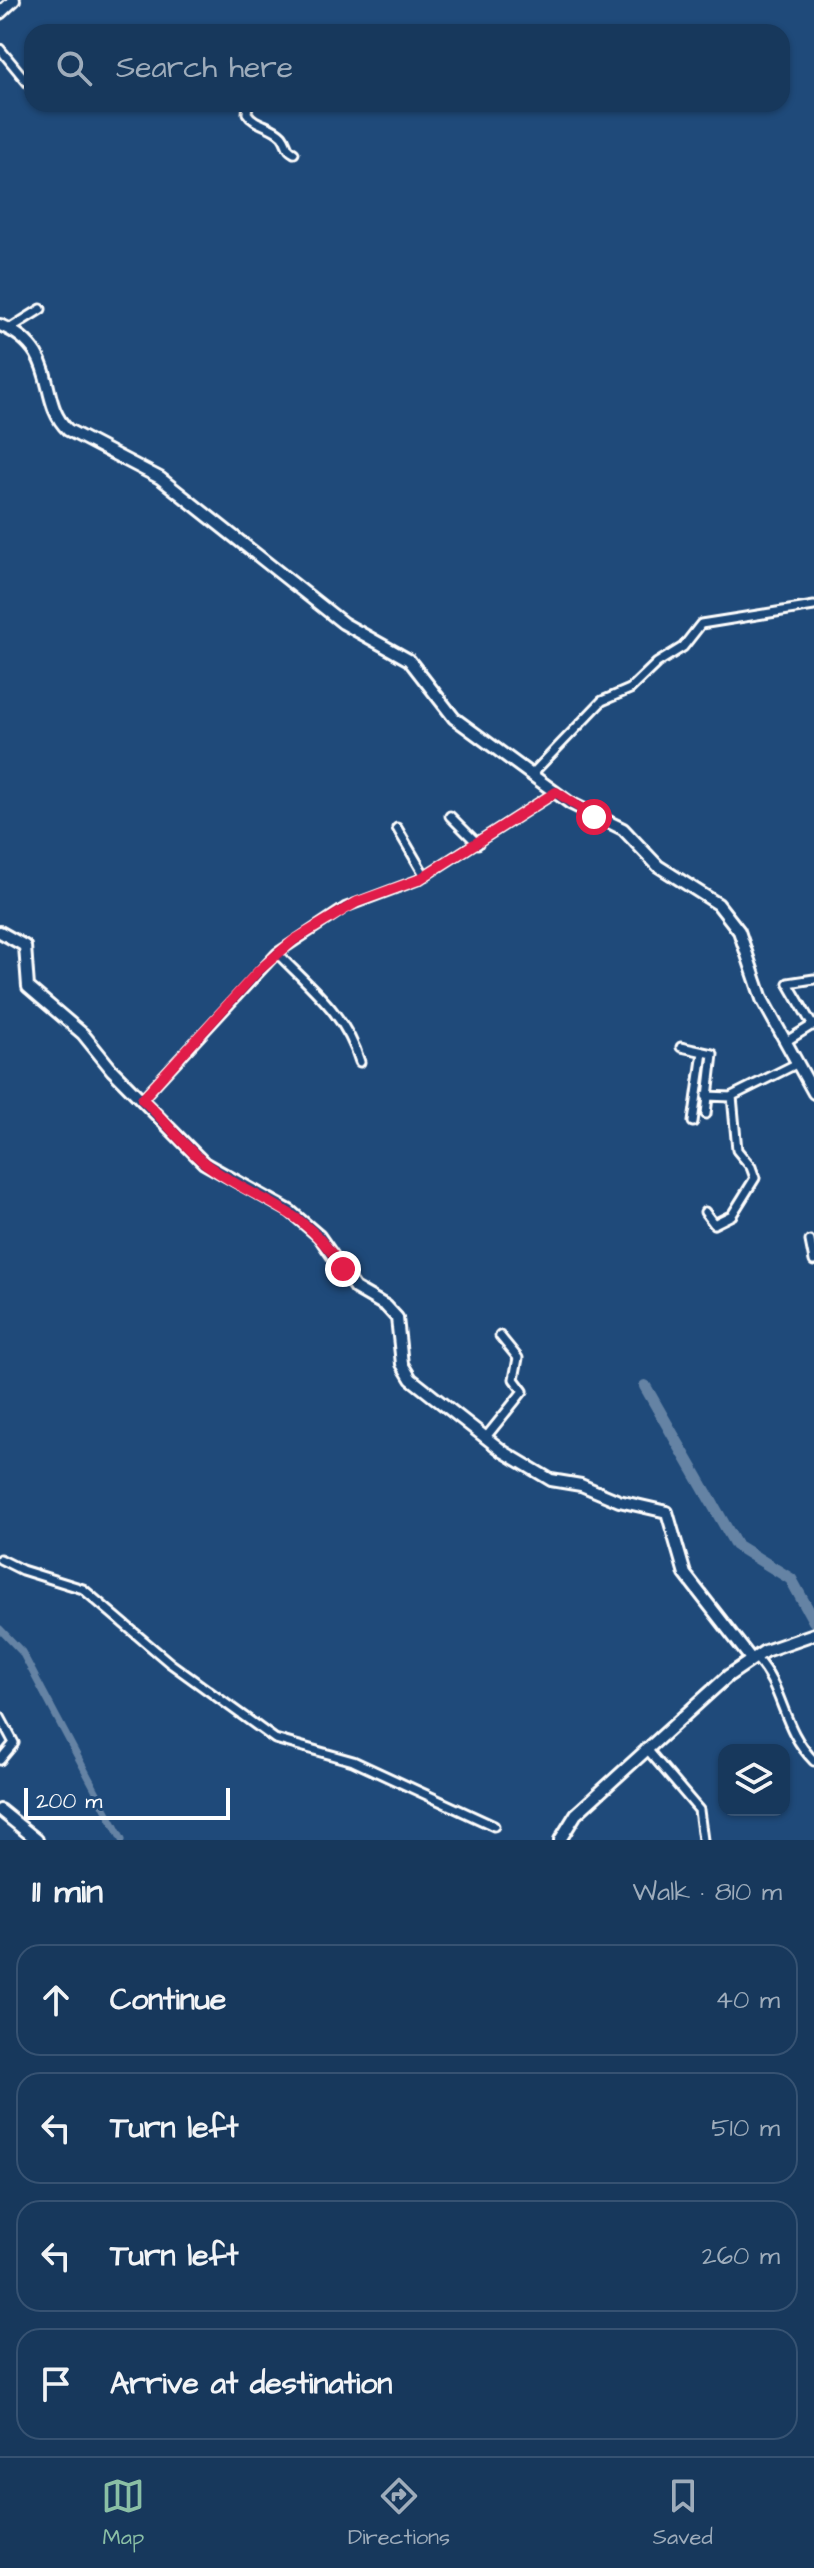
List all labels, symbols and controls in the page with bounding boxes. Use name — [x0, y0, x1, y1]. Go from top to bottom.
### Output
search box — [24, 24, 790, 112]
icon: search — [52, 46, 96, 90]
text: Search here — [116, 47, 293, 89]
route start — [576, 799, 612, 835]
route end — [325, 1251, 361, 1287]
map controls — [718, 1744, 790, 1816]
button: layers — [718, 1744, 790, 1816]
scale bar — [24, 1784, 230, 1820]
text: 200 m — [36, 1786, 102, 1817]
text: 11 min — [32, 1868, 103, 1916]
text: Walk · 810 m — [633, 1874, 782, 1910]
icon: ahead — [34, 1978, 78, 2022]
text: Continue — [110, 1979, 226, 2021]
text: 40 m — [715, 1982, 780, 2018]
icon: left — [34, 2106, 78, 2150]
text: Turn left — [110, 2107, 238, 2149]
text: 510 m — [711, 2110, 780, 2146]
icon: left — [34, 2234, 78, 2278]
text: Turn left — [110, 2235, 238, 2277]
text: 260 m — [702, 2238, 780, 2274]
icon: arrive — [34, 2362, 78, 2406]
text: Arrive at destination — [110, 2363, 392, 2405]
tab: Map — [101, 2474, 145, 2553]
tab: Directions — [348, 2474, 450, 2553]
tab: Saved — [653, 2474, 713, 2553]

